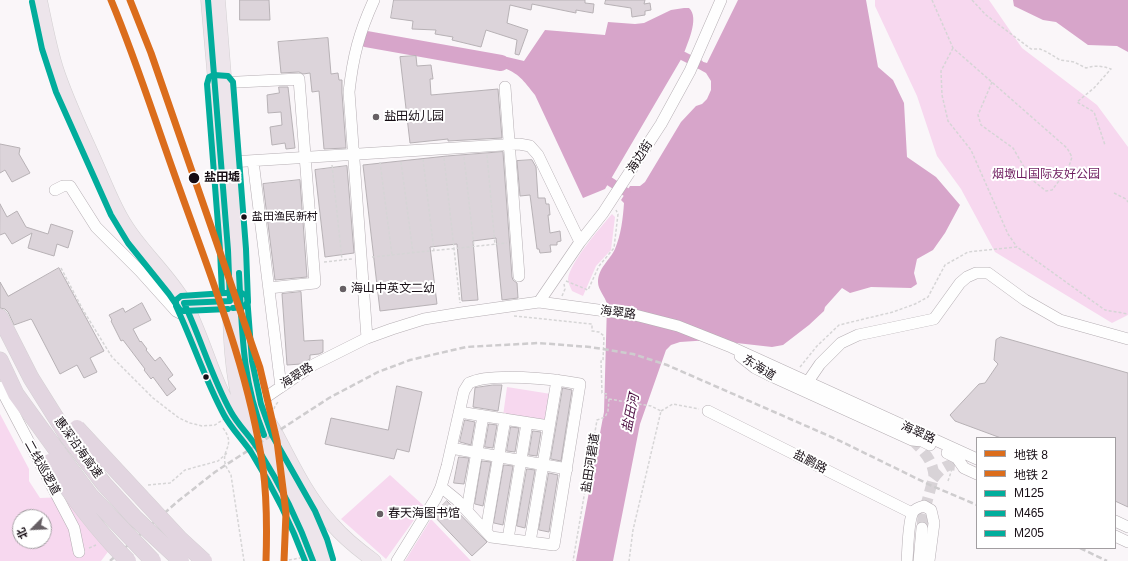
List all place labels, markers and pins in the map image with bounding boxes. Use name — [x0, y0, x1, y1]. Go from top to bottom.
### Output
place label: 盐田幼儿园 — [384, 110, 444, 124]
marker: 盐田幼儿园 — [371, 112, 381, 122]
marker: 盐田墟 — [187, 171, 201, 185]
place label: 盐田墟 — [204, 171, 240, 185]
place label: 盐田渔民新村 — [252, 210, 318, 224]
marker: 盐田渔民新村 — [239, 212, 249, 222]
place label: 海山中英文二幼 — [351, 282, 435, 296]
marker: 海山中英文二幼 — [338, 284, 348, 294]
unlabelled marker — [201, 372, 211, 382]
place label: 春天海图书馆 — [388, 507, 460, 521]
marker: 春天海图书馆 — [375, 509, 385, 519]

